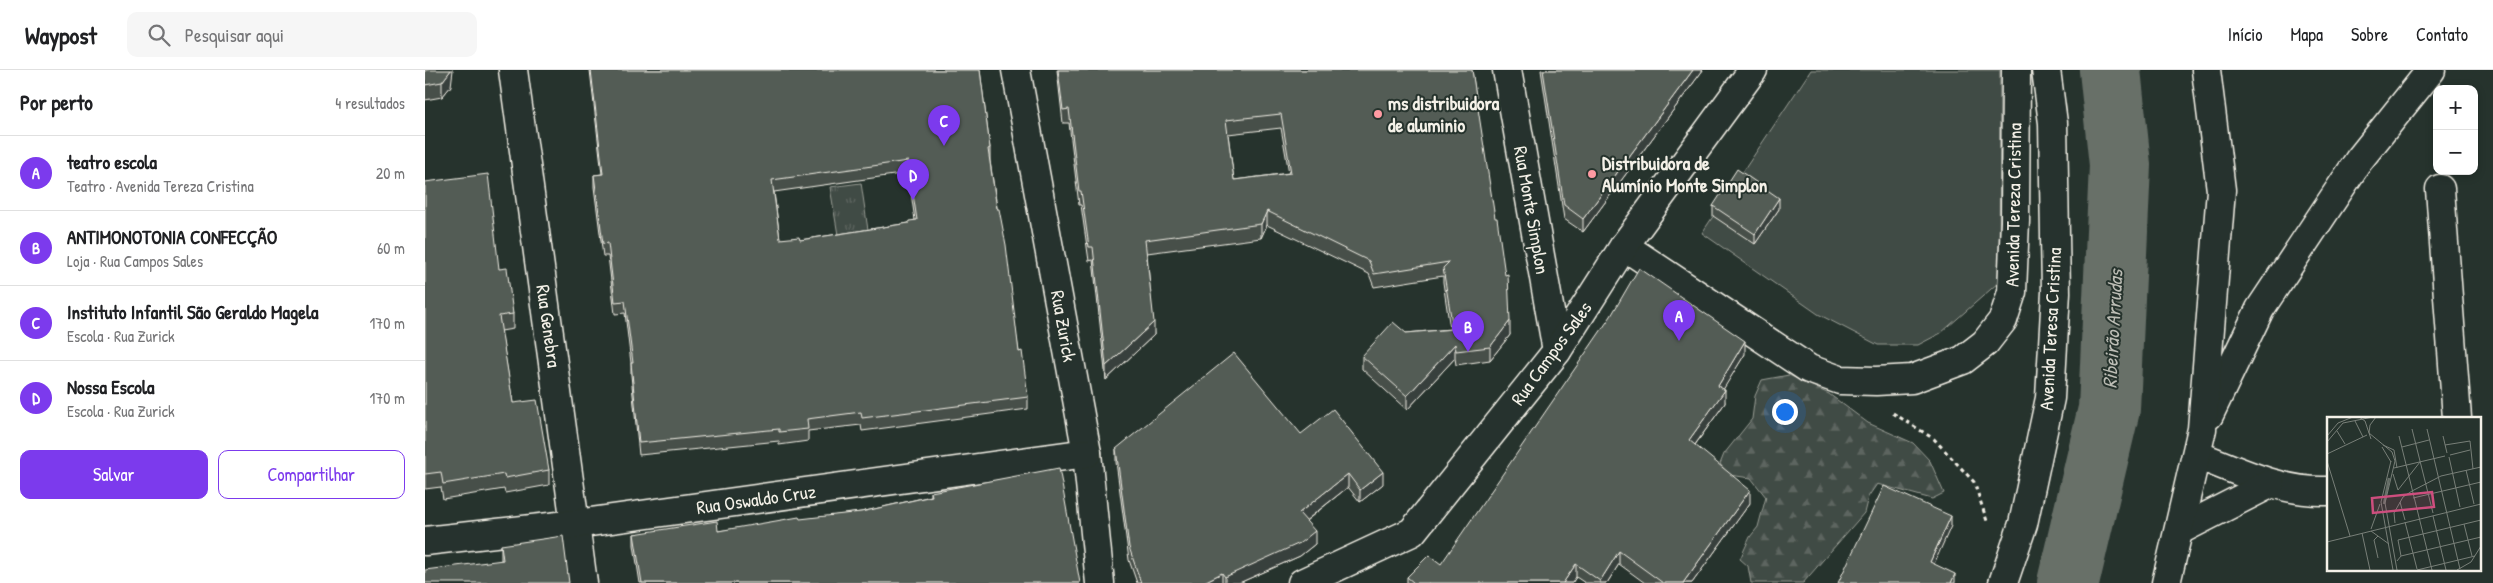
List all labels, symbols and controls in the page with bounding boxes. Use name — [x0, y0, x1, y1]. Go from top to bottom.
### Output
search box — [127, 12, 477, 57]
text: Waypost — [25, 19, 97, 51]
icon: search — [145, 21, 173, 49]
text: Pesquisar aqui — [185, 22, 284, 48]
text: Início — [2228, 22, 2262, 47]
text: Mapa — [2290, 22, 2323, 47]
text: Sobre — [2351, 22, 2388, 47]
text: Contato — [2416, 22, 2468, 47]
map controls — [2433, 85, 2478, 175]
button: + — [2433, 85, 2478, 130]
text: Por perto — [20, 88, 93, 117]
place label: ms distribuidora de aluminio — [1388, 90, 1500, 138]
text: 4 resultados — [335, 92, 405, 114]
pin: C — [928, 105, 960, 146]
marker: ms distribuidora de aluminio — [1372, 108, 1384, 120]
street label: Avenida Tereza Cristina — [1999, 122, 2027, 287]
button: − — [2433, 130, 2478, 175]
street label: Rua Monte Simplon — [1508, 144, 1556, 276]
text: teatro escola — [67, 149, 157, 175]
place label: Distribuidora de Alumínio Monte Simplon — [1602, 150, 1768, 199]
pin: D — [897, 159, 929, 200]
text: A — [32, 162, 40, 184]
text: 20 m — [376, 162, 405, 184]
marker: Distribuidora de Alumínio Monte Simplon — [1586, 168, 1598, 180]
text: Teatro · Avenida Tereza Cristina — [67, 175, 254, 197]
text: ANTIMONOTONIA CONFECÇÃO — [67, 224, 277, 250]
text: B — [32, 237, 40, 259]
text: 60 m — [377, 237, 405, 259]
street label: Avenida Teresa Cristina — [2033, 246, 2067, 411]
text: Loja · Rua Campos Sales — [67, 250, 203, 272]
water label: Ribeirão Arrudas — [2095, 267, 2129, 389]
street label: Rua Genebra — [530, 283, 568, 370]
street label: Rua Zurick — [1045, 288, 1083, 364]
street label: Rua Campos Sales — [1505, 296, 1597, 410]
text: Instituto Infantil São Geraldo Magela — [67, 299, 318, 325]
pin: A — [1663, 300, 1695, 341]
pin: B — [1452, 311, 1484, 352]
text: C — [32, 312, 40, 334]
text: 170 m — [370, 312, 405, 334]
text: Escola · Rua Zurick — [67, 325, 175, 347]
text: Nossa Escola — [67, 374, 154, 400]
text: D — [32, 387, 40, 409]
text: 170 m — [370, 387, 405, 409]
your location — [1772, 399, 1798, 425]
text: Escola · Rua Zurick — [67, 400, 175, 422]
inset map — [2327, 417, 2481, 570]
button: Salvar — [20, 450, 208, 499]
button: Compartilhar — [218, 450, 405, 499]
street label: Rua Oswaldo Cruz — [695, 478, 817, 520]

